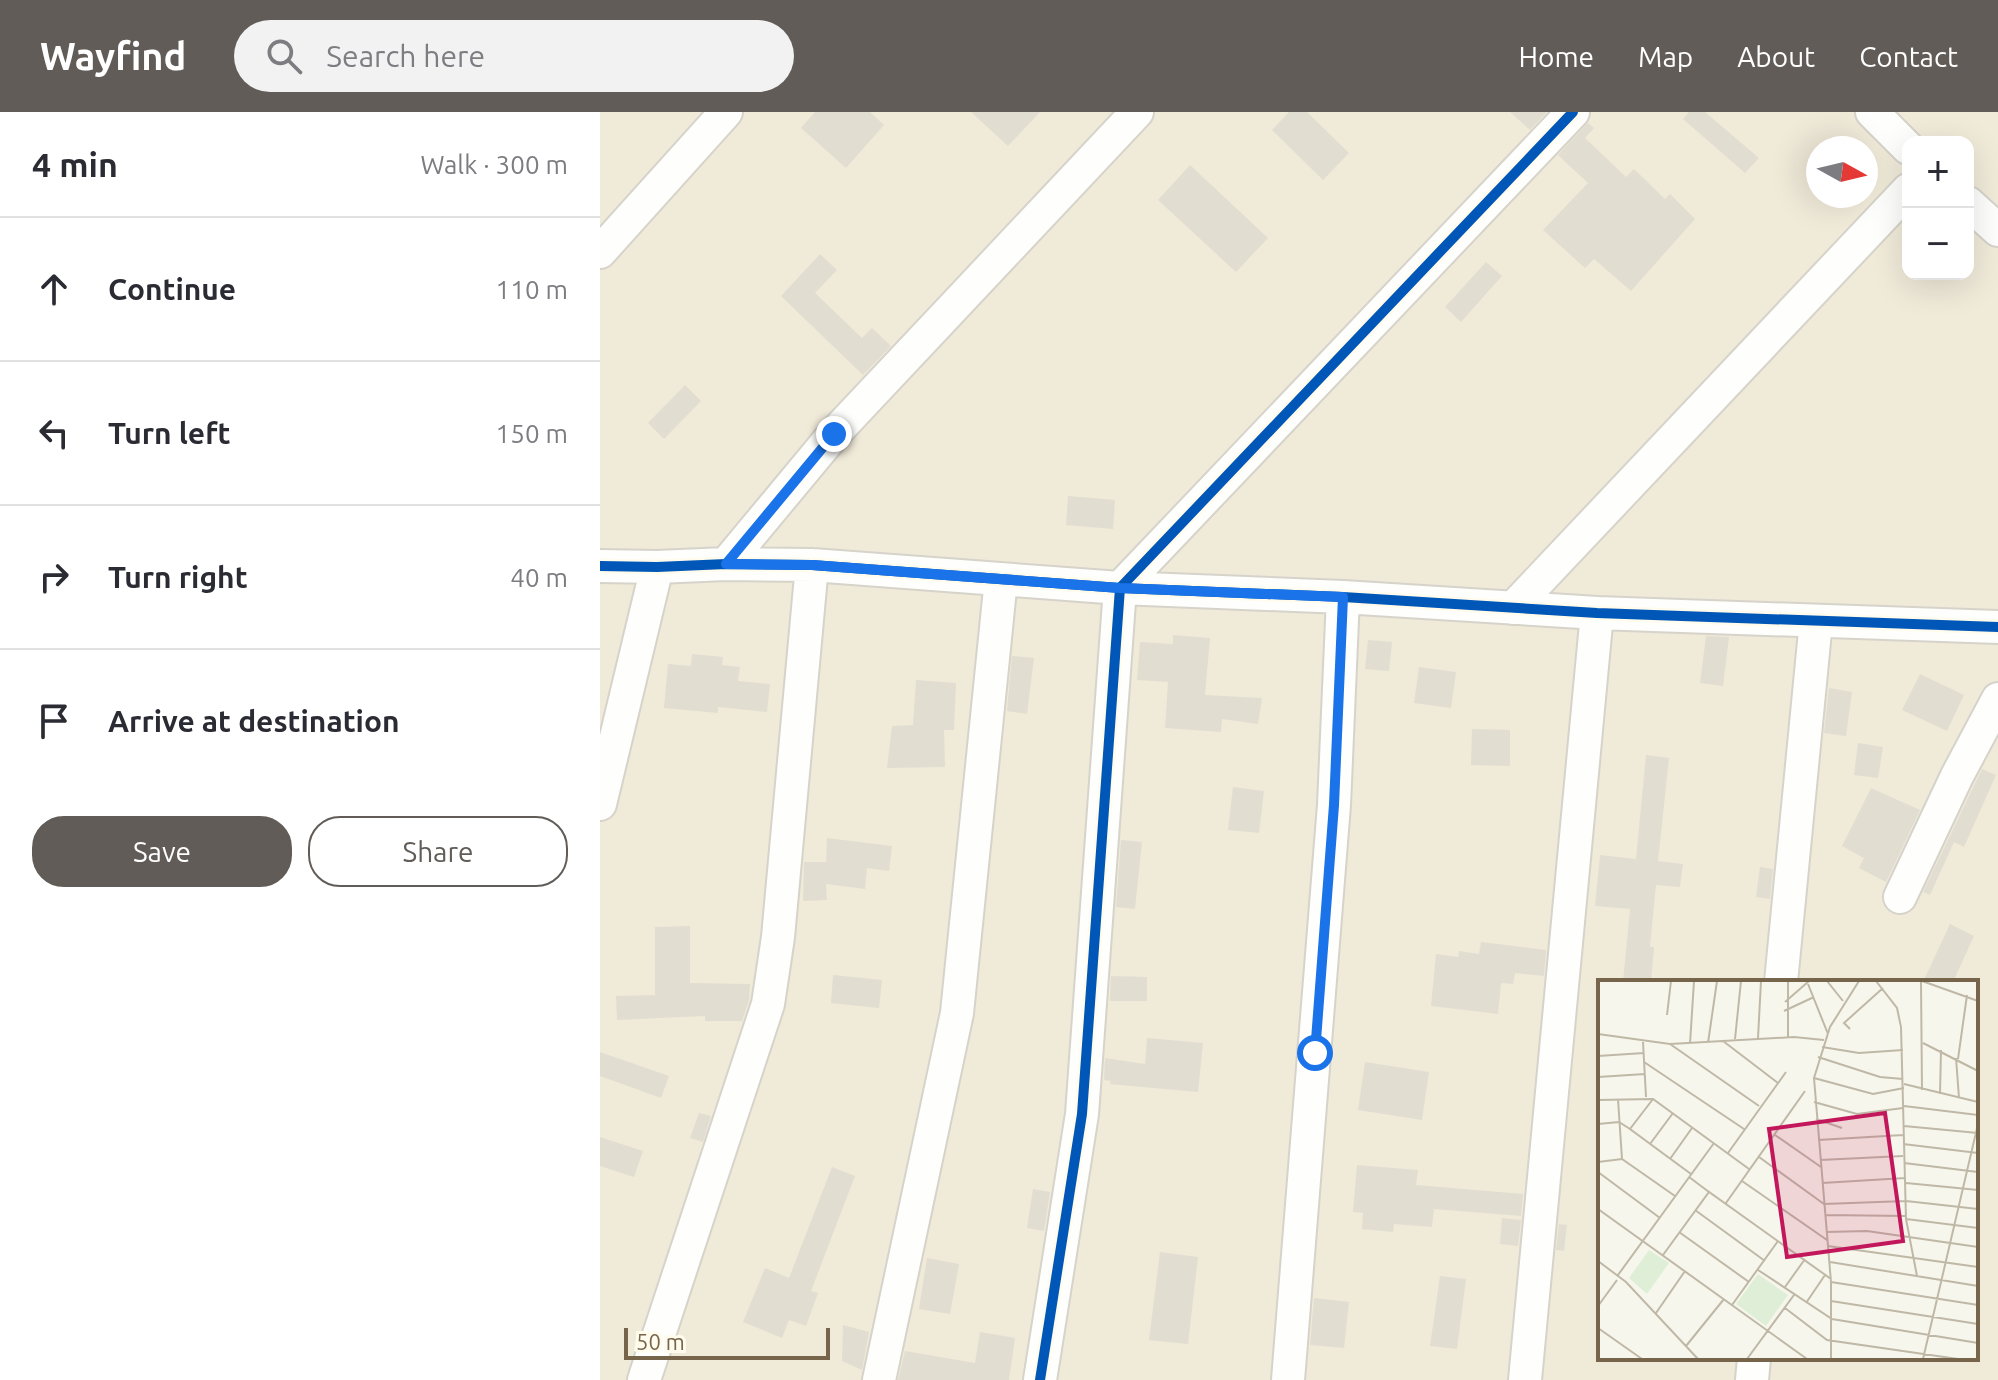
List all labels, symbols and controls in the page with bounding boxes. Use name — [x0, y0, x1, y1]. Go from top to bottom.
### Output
search box — [234, 20, 794, 92]
icon: search — [262, 34, 306, 78]
text: Wayfind — [40, 35, 186, 77]
text: Search here — [326, 39, 485, 73]
text: Home — [1519, 41, 1594, 72]
text: Map — [1638, 41, 1693, 72]
text: About — [1737, 41, 1815, 72]
text: Contact — [1859, 41, 1958, 72]
north arrow — [1806, 136, 1878, 208]
map controls — [1902, 136, 1974, 280]
button: + — [1902, 136, 1974, 208]
text: 4 min — [32, 145, 118, 183]
text: Walk · 300 m — [420, 150, 568, 179]
button: − — [1902, 208, 1974, 280]
icon: ahead — [32, 267, 76, 311]
text: Continue — [108, 272, 236, 306]
text: 110 m — [496, 275, 568, 304]
icon: left — [32, 411, 76, 455]
text: Turn left — [108, 416, 230, 450]
route end — [816, 416, 852, 452]
text: 150 m — [496, 419, 568, 448]
icon: right — [32, 555, 76, 599]
text: Turn right — [108, 560, 248, 594]
text: 40 m — [510, 563, 568, 592]
icon: arrive — [32, 699, 76, 743]
text: Arrive at destination — [108, 704, 400, 738]
button: Save — [32, 816, 292, 887]
button: Share — [308, 816, 568, 887]
inset map — [1598, 980, 1978, 1360]
route start — [1297, 1035, 1333, 1071]
scale bar — [624, 1324, 830, 1360]
text: 50 m — [636, 1329, 685, 1354]

